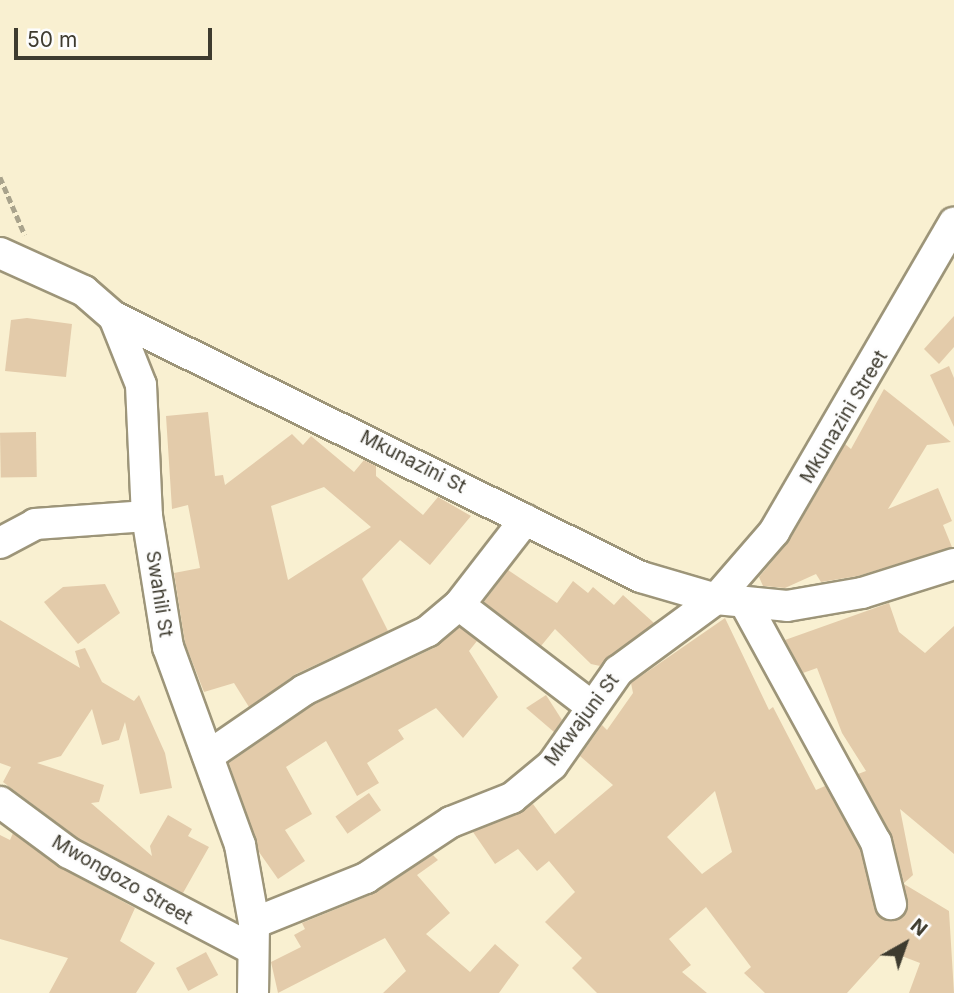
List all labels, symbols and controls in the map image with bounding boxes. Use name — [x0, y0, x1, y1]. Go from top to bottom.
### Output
scale bar — [18, 14, 215, 58]
text: 50 m — [27, 27, 77, 52]
street label: Mkunazini Street — [795, 347, 893, 487]
street label: Mkunazini St — [356, 426, 470, 498]
street label: Swahili St — [141, 549, 177, 639]
street label: Mkwajuni St — [540, 670, 624, 770]
street label: Mwongozo Street — [48, 831, 196, 929]
north arrow — [870, 909, 940, 979]
text: N — [906, 914, 932, 941]

